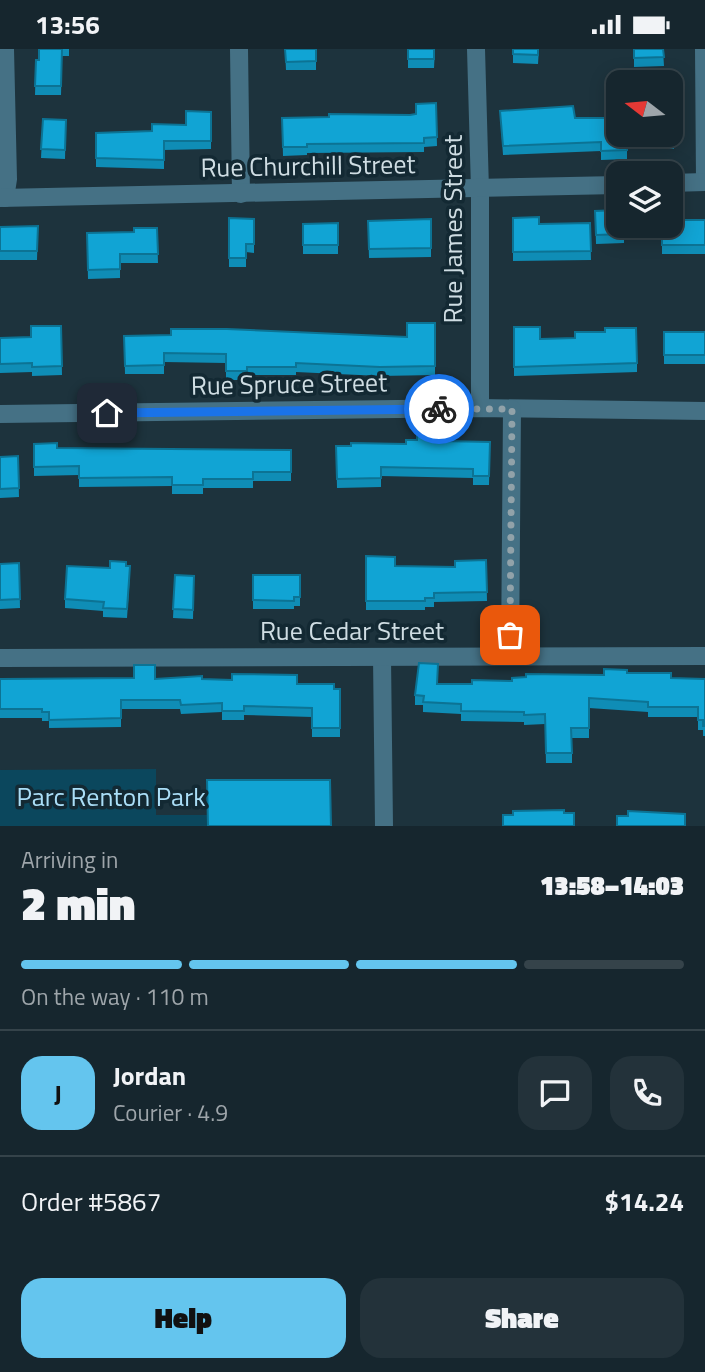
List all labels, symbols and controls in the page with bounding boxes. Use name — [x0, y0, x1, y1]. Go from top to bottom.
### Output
text: 13:56 — [35, 5, 100, 44]
north arrow — [606, 70, 682, 147]
map controls — [606, 70, 683, 238]
street label: Rue James Street — [433, 135, 472, 323]
street label: Rue Churchill Street — [200, 144, 416, 187]
button: layers — [606, 161, 683, 238]
street label: Rue Spruce Street — [191, 362, 387, 405]
courier — [404, 374, 474, 444]
pin — [77, 383, 137, 443]
icon: bike — [420, 390, 458, 428]
icon: home — [88, 394, 126, 432]
pin — [480, 605, 540, 665]
street label: Rue Cedar Street — [260, 611, 444, 650]
icon: bag — [491, 616, 529, 654]
park label: Parc Renton Park — [16, 777, 206, 816]
text: Arriving in — [21, 842, 118, 877]
text: 13:58–14:03 — [540, 866, 684, 905]
text: 2 min — [21, 868, 135, 938]
text: On the way · 110 m — [21, 979, 209, 1014]
text: Jordan — [113, 1056, 186, 1095]
button: chat — [518, 1056, 592, 1130]
button: phone — [610, 1056, 684, 1130]
text: J — [54, 1074, 62, 1113]
text: Courier · 4.9 — [113, 1095, 228, 1130]
text: Order #5867 — [21, 1182, 161, 1221]
text: $14.24 — [605, 1182, 684, 1221]
button: Help — [21, 1278, 346, 1358]
button: Share — [360, 1278, 684, 1358]

